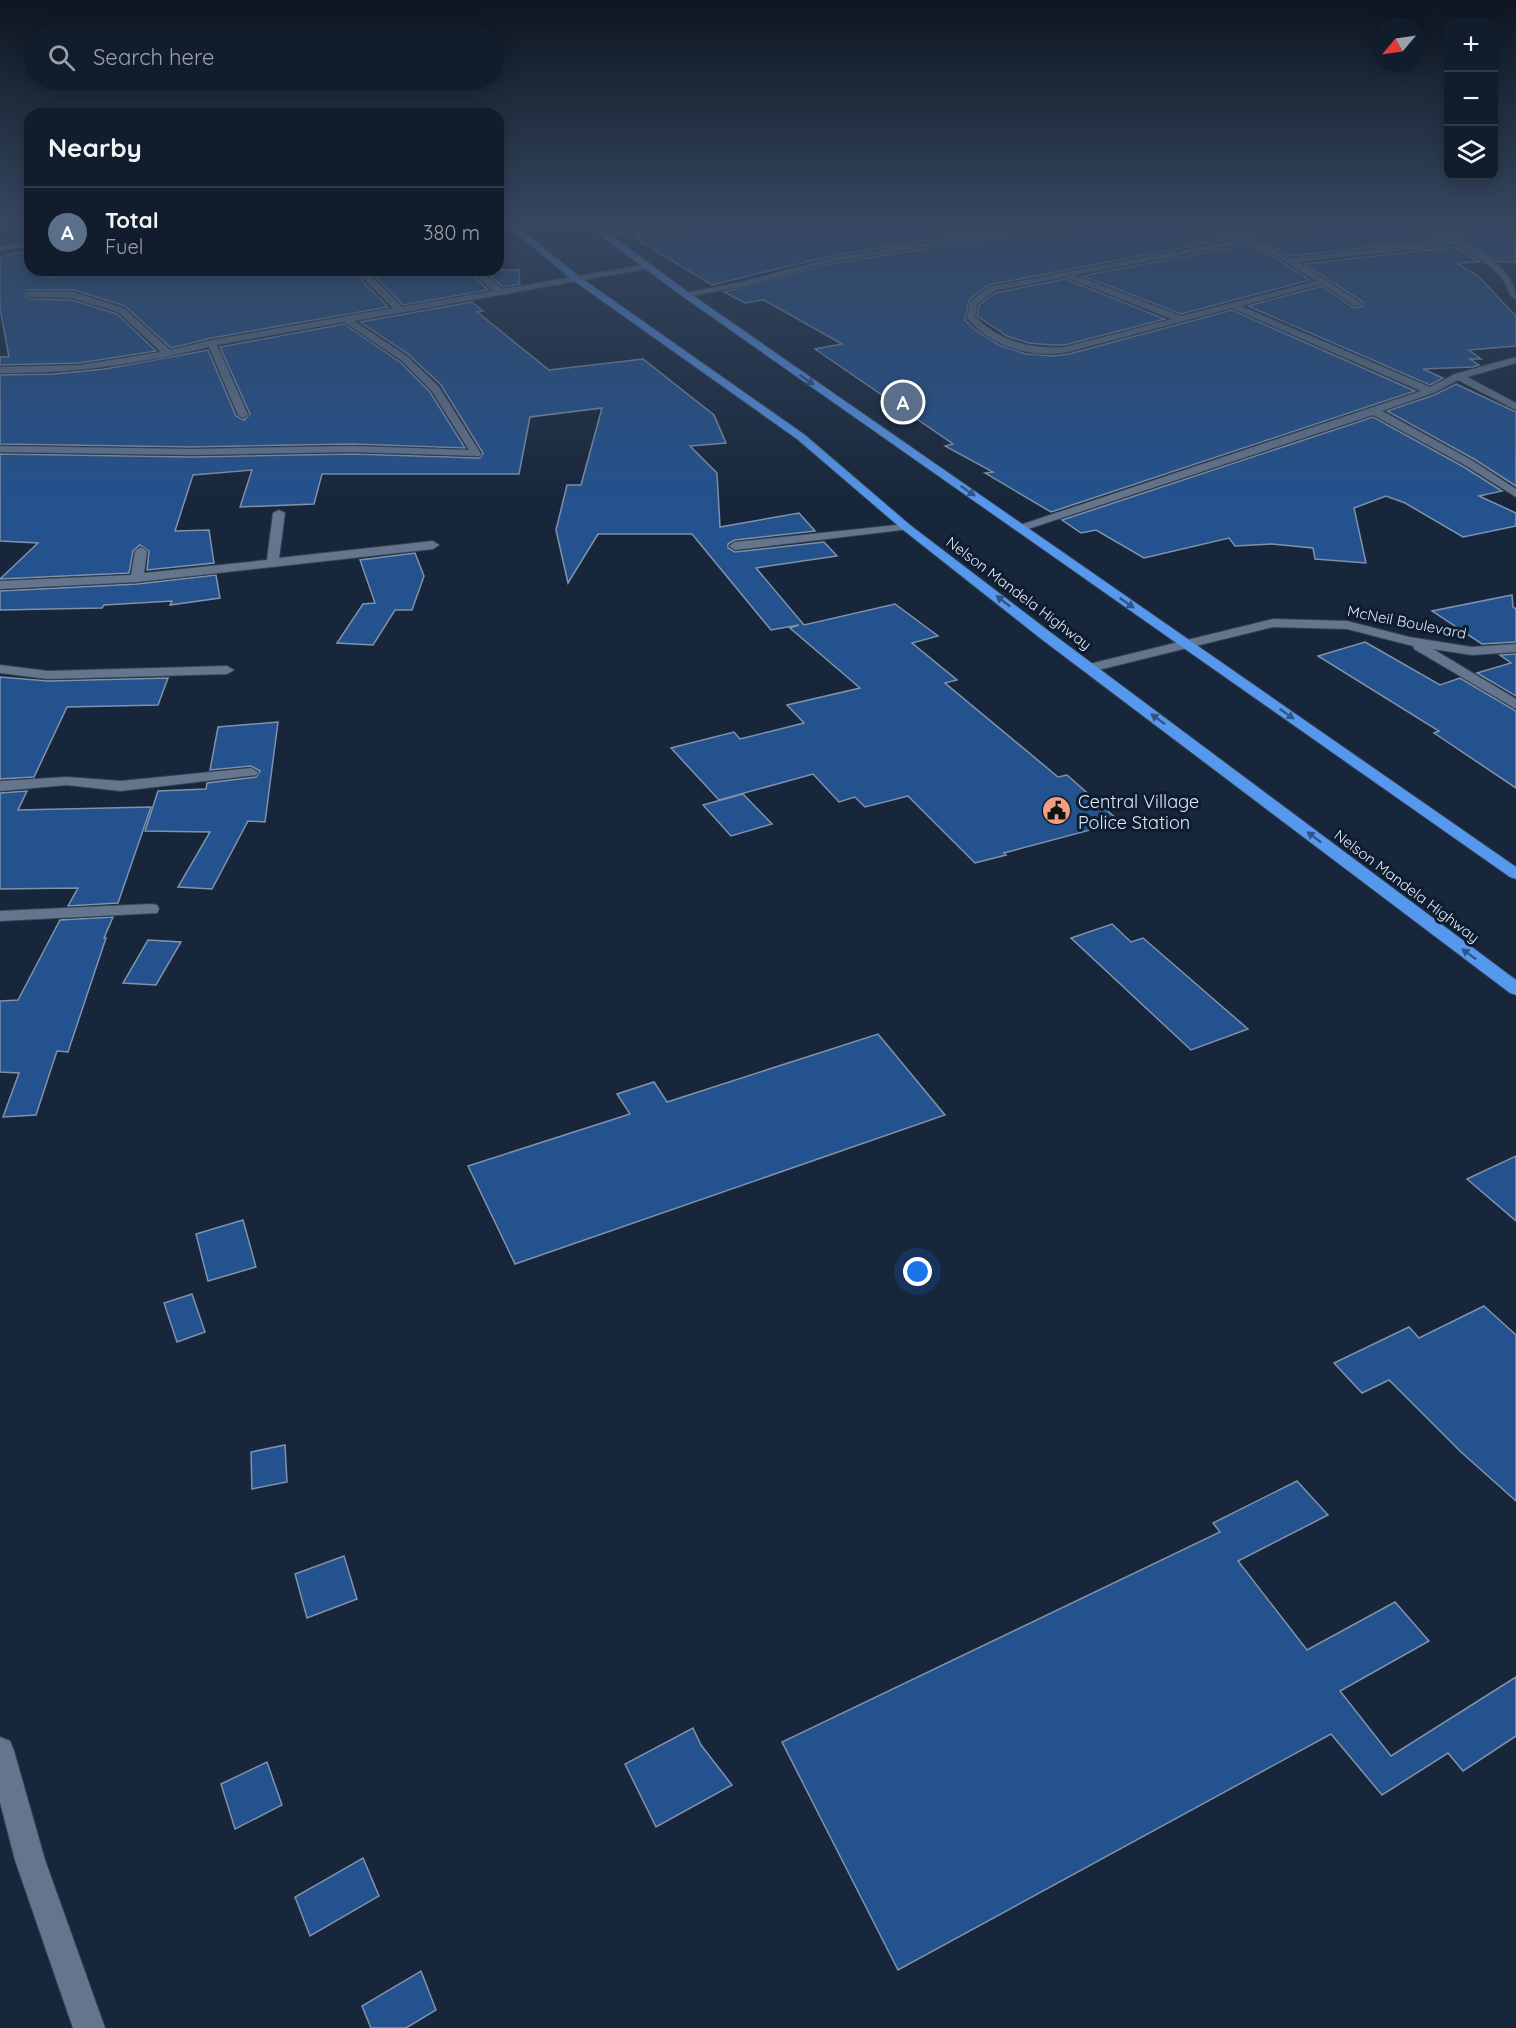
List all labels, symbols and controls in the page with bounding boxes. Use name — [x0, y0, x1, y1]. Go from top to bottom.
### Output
north arrow — [1372, 18, 1426, 72]
map controls — [1444, 18, 1498, 180]
button: + — [1444, 18, 1498, 72]
search box — [24, 24, 504, 90]
icon: search — [45, 41, 78, 74]
text: Search here — [93, 43, 214, 71]
button: − — [1444, 72, 1498, 126]
button: layers — [1444, 126, 1498, 180]
text: Nearby — [48, 131, 142, 164]
text: Total — [105, 206, 159, 234]
text: A — [61, 220, 74, 245]
text: 380 m — [423, 220, 480, 245]
text: Fuel — [105, 234, 143, 259]
one-way arrow — [799, 374, 815, 386]
pin: A — [884, 380, 922, 424]
one-way arrow — [959, 485, 975, 497]
street label: Nelson Mandela Highway — [943, 532, 1095, 654]
one-way arrow — [995, 596, 1010, 608]
one-way arrow — [1119, 597, 1135, 609]
street label: McNeil Boulevard — [1346, 601, 1468, 643]
one-way arrow — [1279, 708, 1295, 720]
one-way arrow — [1150, 713, 1166, 725]
place label: Central Village Police Station — [1078, 790, 1199, 834]
public building icon: Central Village Police Station — [1041, 795, 1073, 827]
street label: Nelson Mandela Highway — [1331, 825, 1483, 947]
one-way arrow — [1306, 831, 1321, 843]
one-way arrow — [1462, 948, 1478, 960]
your location — [903, 1257, 932, 1286]

